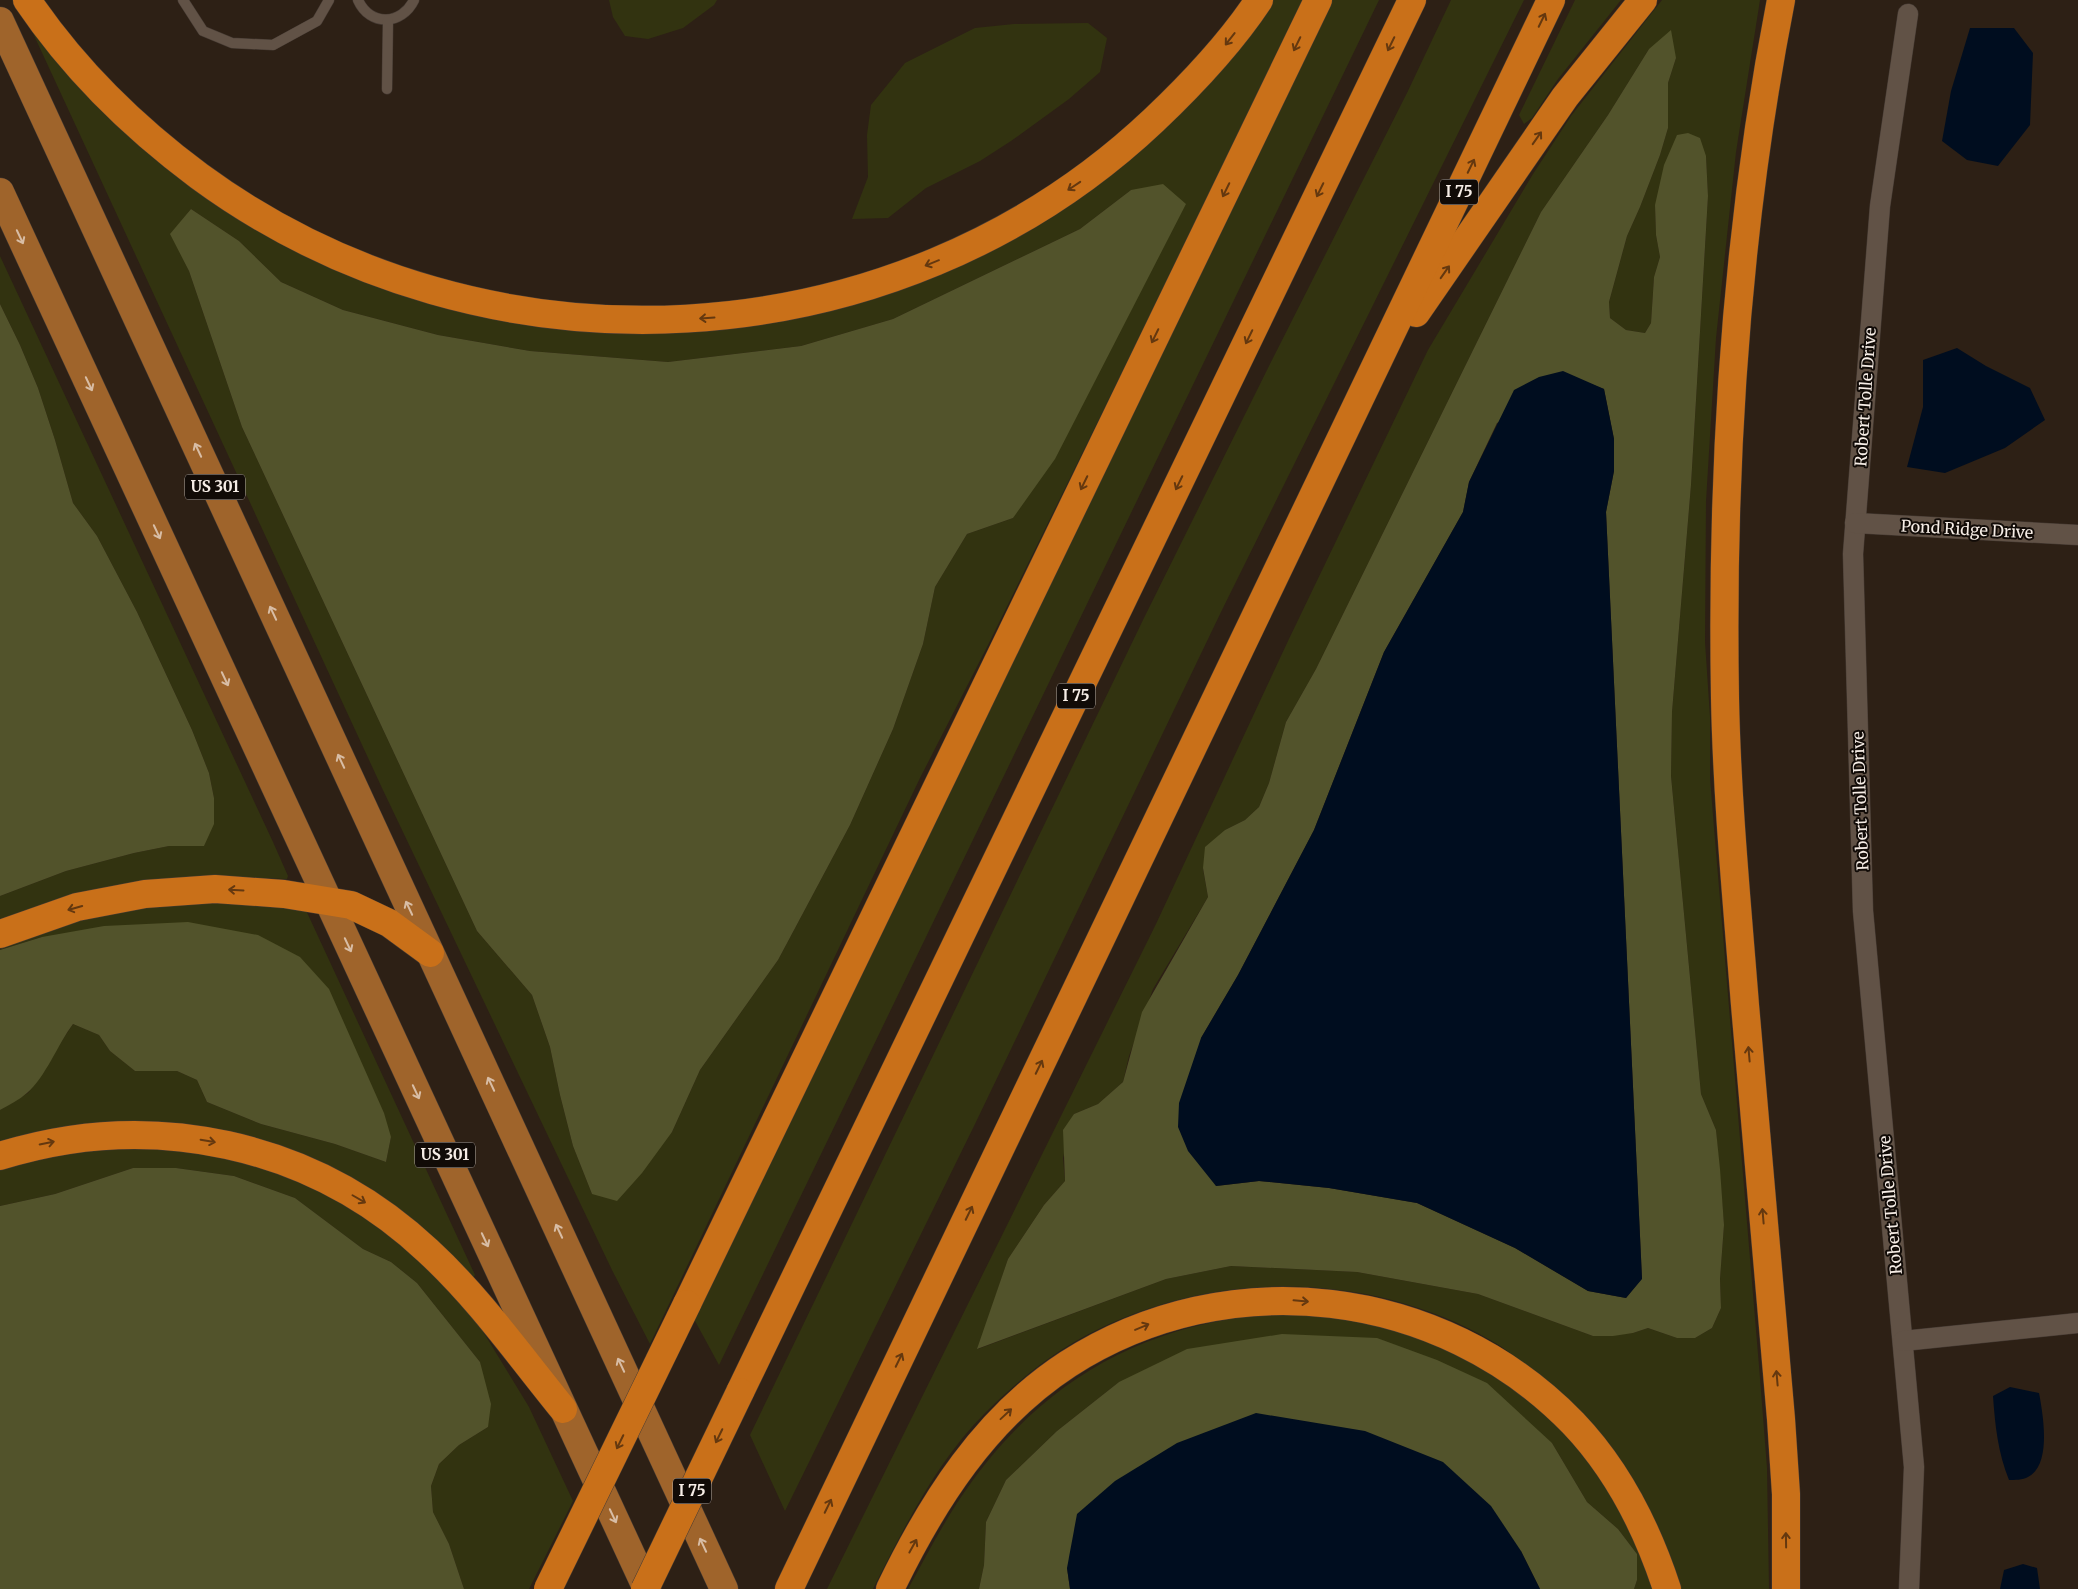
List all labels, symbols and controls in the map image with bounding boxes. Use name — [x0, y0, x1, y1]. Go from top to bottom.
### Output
one-way arrow — [1538, 13, 1547, 28]
one-way arrow — [1224, 32, 1235, 45]
one-way arrow — [1291, 36, 1301, 51]
one-way arrow — [1386, 36, 1395, 51]
one-way arrow — [1532, 131, 1542, 145]
one-way arrow — [1467, 159, 1477, 174]
road number: I 75 — [1440, 180, 1478, 204]
one-way arrow — [1067, 181, 1081, 191]
one-way arrow — [1221, 182, 1230, 197]
one-way arrow — [1315, 182, 1324, 197]
one-way arrow — [16, 229, 26, 244]
one-way arrow — [924, 260, 939, 269]
one-way arrow — [1440, 265, 1450, 279]
one-way arrow — [699, 313, 715, 322]
street label: Robert Tolle Drive — [1850, 327, 1880, 467]
one-way arrow — [1150, 328, 1159, 343]
one-way arrow — [1244, 329, 1254, 344]
one-way arrow — [84, 376, 94, 391]
one-way arrow — [192, 443, 202, 458]
road number: US 301 — [185, 474, 245, 500]
one-way arrow — [1079, 475, 1089, 490]
one-way arrow — [1174, 475, 1183, 490]
street label: Pond Ridge Drive — [1900, 516, 2034, 542]
one-way arrow — [152, 524, 162, 539]
one-way arrow — [268, 606, 277, 621]
one-way arrow — [221, 671, 231, 686]
road number: I 75 — [1057, 684, 1095, 708]
street label: Robert Tolle Drive — [1848, 731, 1872, 871]
one-way arrow — [336, 754, 346, 769]
one-way arrow — [228, 885, 244, 895]
one-way arrow — [404, 901, 414, 916]
one-way arrow — [67, 904, 83, 914]
one-way arrow — [344, 937, 354, 952]
one-way arrow — [1744, 1047, 1754, 1063]
one-way arrow — [1035, 1060, 1045, 1075]
one-way arrow — [485, 1077, 495, 1092]
one-way arrow — [412, 1084, 422, 1099]
street label: Robert Tolle Drive — [1874, 1135, 1906, 1275]
one-way arrow — [200, 1137, 216, 1147]
one-way arrow — [39, 1138, 55, 1147]
road number: US 301 — [415, 1142, 475, 1168]
one-way arrow — [352, 1194, 366, 1204]
one-way arrow — [965, 1206, 974, 1221]
one-way arrow — [1758, 1208, 1768, 1224]
one-way arrow — [554, 1224, 563, 1239]
one-way arrow — [480, 1232, 490, 1247]
one-way arrow — [1293, 1296, 1309, 1306]
one-way arrow — [1134, 1322, 1149, 1331]
one-way arrow — [895, 1353, 904, 1368]
one-way arrow — [615, 1358, 625, 1373]
one-way arrow — [1772, 1370, 1782, 1386]
one-way arrow — [1000, 1408, 1013, 1420]
one-way arrow — [713, 1428, 723, 1443]
one-way arrow — [615, 1434, 624, 1449]
road number: I 75 — [673, 1478, 711, 1504]
one-way arrow — [824, 1499, 834, 1514]
one-way arrow — [609, 1508, 618, 1523]
one-way arrow — [1781, 1533, 1791, 1549]
one-way arrow — [698, 1538, 708, 1553]
one-way arrow — [908, 1539, 918, 1554]

